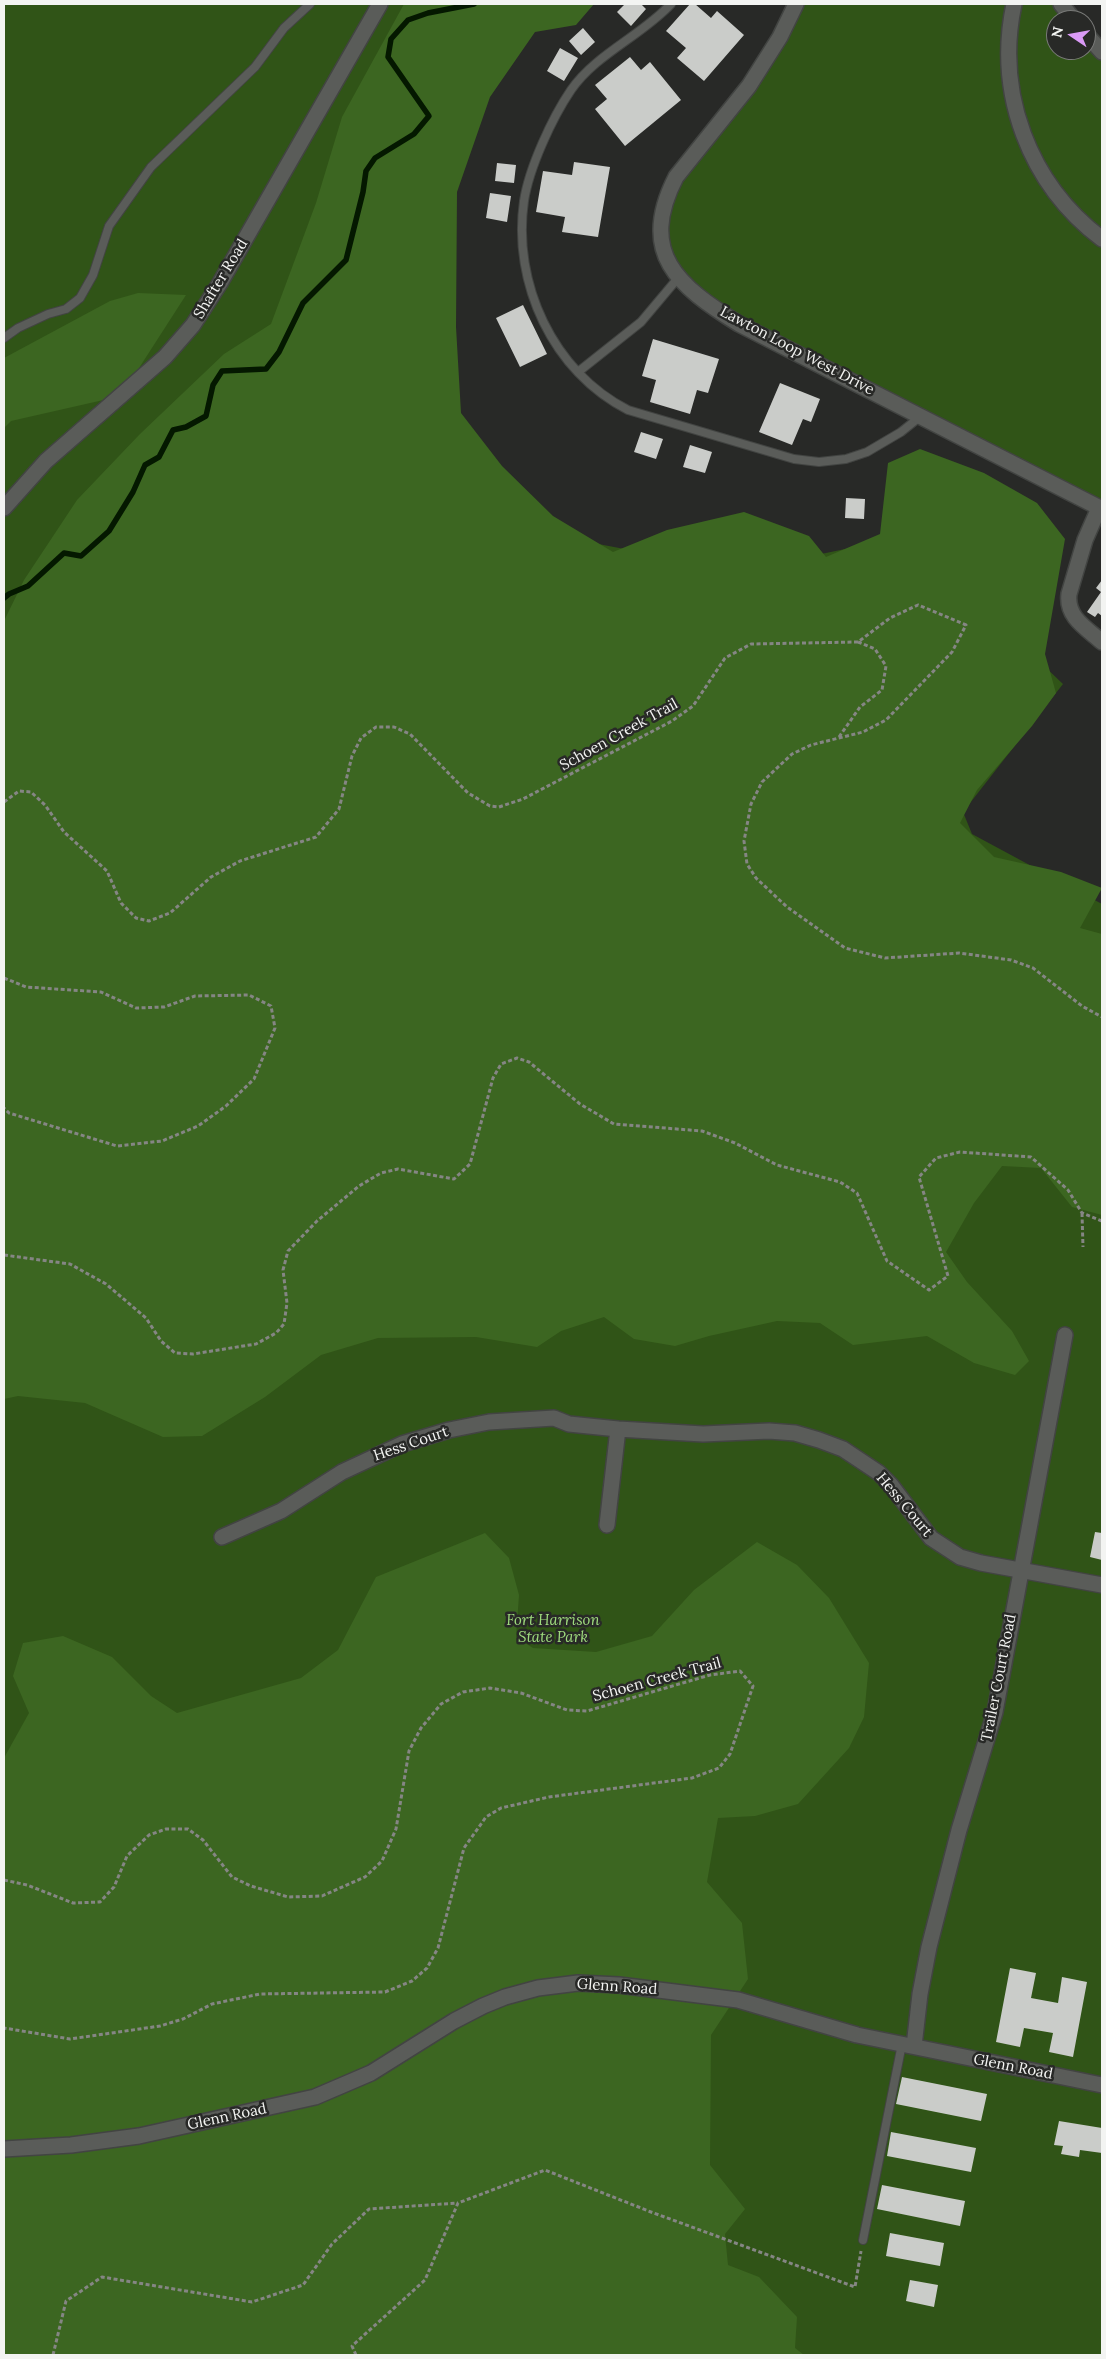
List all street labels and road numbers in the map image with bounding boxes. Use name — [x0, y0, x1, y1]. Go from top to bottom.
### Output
street label: Shafter Road — [190, 236, 252, 322]
street label: Lawton Loop West Drive — [717, 303, 877, 399]
street label: Schoen Creek Trail — [557, 695, 681, 775]
street label: Hess Court — [371, 1423, 451, 1465]
street label: Hess Court — [872, 1469, 936, 1541]
street label: Trailer Court Road — [978, 1613, 1020, 1743]
street label: Schoen Creek Trail — [591, 1654, 723, 1706]
street label: Glenn Road — [576, 1975, 658, 1999]
street label: Glenn Road — [972, 2050, 1054, 2084]
street label: Glenn Road — [186, 2100, 268, 2134]

